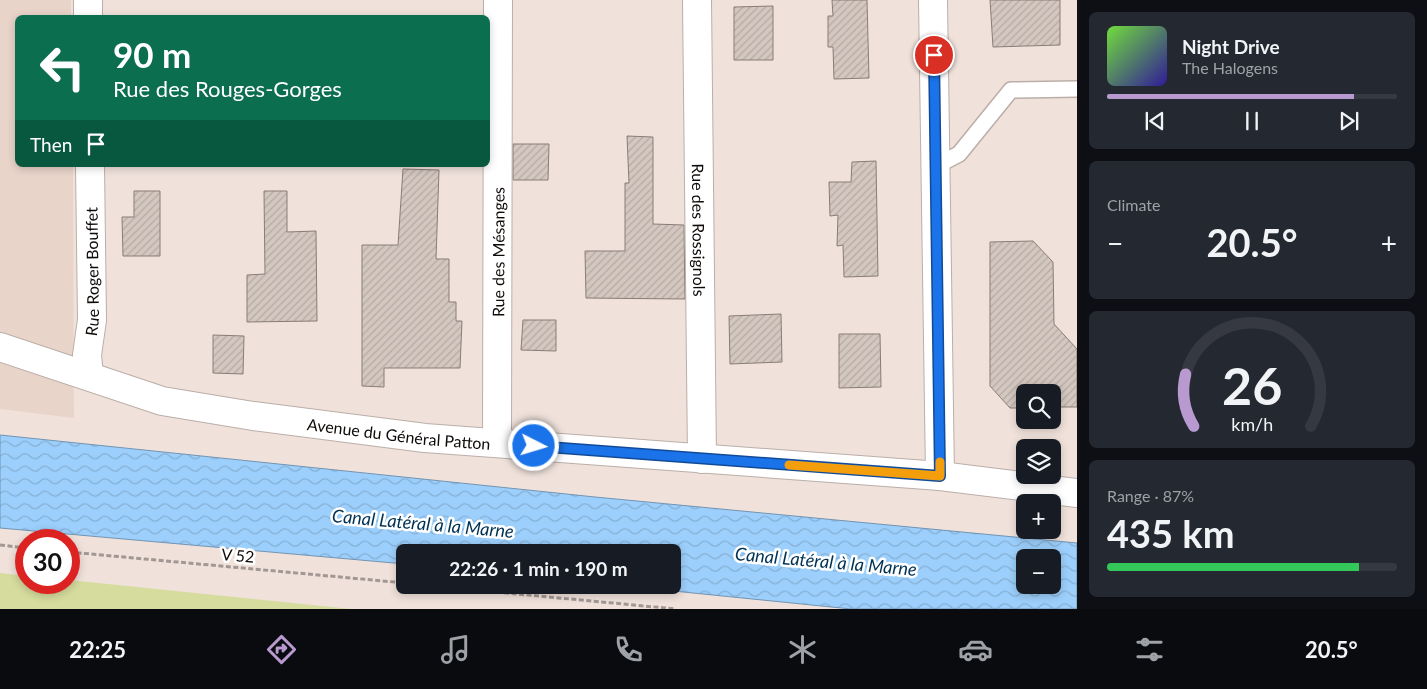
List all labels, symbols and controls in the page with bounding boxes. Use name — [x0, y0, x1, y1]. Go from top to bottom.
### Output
text: 90 m — [113, 33, 191, 75]
pin — [913, 34, 955, 76]
icon: left — [30, 35, 95, 100]
text: Night Drive — [1182, 35, 1280, 58]
icon: arrive — [920, 41, 948, 69]
text: The Halogens — [1182, 58, 1278, 77]
text: Rue des Rouges-Gorges — [113, 75, 342, 102]
icon: previous — [1141, 107, 1169, 135]
icon: pause — [1238, 107, 1266, 135]
icon: next — [1335, 107, 1363, 135]
icon: arrive — [82, 130, 110, 158]
text: Then — [30, 133, 72, 156]
street label: Rue des Rossignols — [689, 163, 710, 297]
street label: Rue des Mésanges — [488, 187, 507, 317]
text: Climate — [1107, 195, 1160, 214]
street label: Rue Roger Bouffet — [80, 207, 102, 337]
text: 20.5° — [1207, 219, 1297, 265]
text: − — [1107, 226, 1123, 260]
text: + — [1381, 226, 1397, 260]
text: 26 — [1222, 354, 1282, 416]
map controls — [1016, 384, 1061, 594]
button: search — [1016, 384, 1061, 429]
text: km/h — [1231, 413, 1273, 435]
street label: Avenue du Général Patton — [306, 414, 491, 452]
position arrow — [507, 419, 559, 471]
button: layers — [1016, 439, 1061, 484]
text: Range · 87% — [1107, 486, 1194, 505]
button: + — [1016, 494, 1061, 539]
water label: Canal Latéral à la Marne — [331, 504, 515, 542]
text: 435 km — [1107, 510, 1235, 556]
speed limit sign: 30 — [15, 529, 80, 594]
water label: Canal Latéral à la Marne — [734, 542, 918, 580]
street label: V 52 — [221, 544, 255, 566]
button: − — [1016, 549, 1061, 594]
text: 22:26 · 1 min · 190 m — [449, 557, 628, 580]
icon: directions — [264, 632, 299, 667]
icon: music — [438, 632, 473, 667]
icon: phone — [611, 632, 646, 667]
icon: climate — [785, 632, 820, 667]
icon: car — [958, 632, 993, 667]
icon: filters — [1132, 632, 1167, 667]
text: 22:25 — [69, 636, 126, 663]
text: 20.5° — [1305, 636, 1358, 663]

